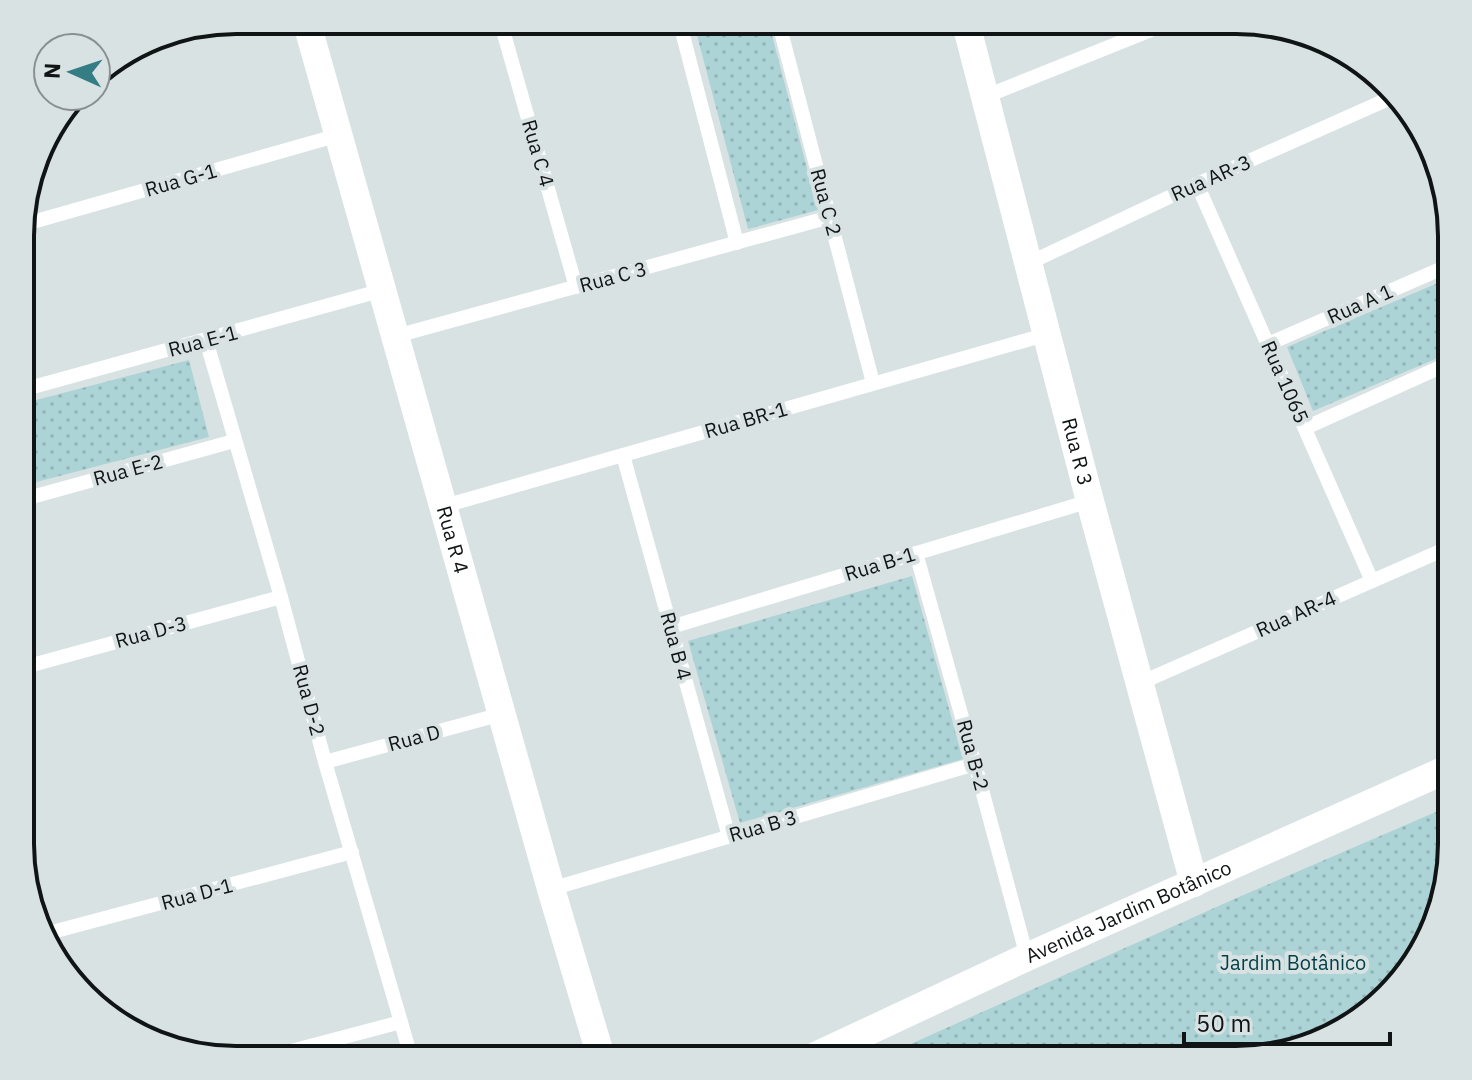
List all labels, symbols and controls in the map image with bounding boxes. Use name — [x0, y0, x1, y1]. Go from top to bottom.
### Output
north arrow — [32, 32, 112, 112]
text: N — [37, 62, 66, 80]
street label: Rua C 4 — [516, 116, 561, 190]
street label: Rua AR-3 — [1167, 148, 1255, 207]
street label: Rua G-1 — [142, 156, 220, 203]
street label: Rua C 2 — [805, 165, 848, 239]
street label: Rua C 3 — [576, 255, 650, 298]
street label: Rua A 1 — [1323, 277, 1397, 330]
street label: Rua E-1 — [165, 318, 241, 363]
street label: Rua 1065 — [1255, 336, 1316, 427]
street label: Rua BR-1 — [701, 395, 790, 444]
street label: Rua R 3 — [1056, 415, 1099, 488]
street label: Rua E-2 — [90, 447, 166, 492]
street label: Rua R 4 — [431, 503, 475, 577]
street label: Rua B-1 — [841, 540, 919, 587]
street label: Rua AR-4 — [1252, 584, 1340, 643]
street label: Rua D-3 — [112, 609, 190, 654]
street label: Rua B 4 — [654, 609, 698, 683]
street label: Rua D-2 — [287, 661, 332, 739]
street label: Rua B-2 — [951, 716, 996, 793]
street label: Rua D — [385, 718, 443, 757]
street label: Rua B 3 — [726, 803, 800, 848]
street label: Avenida Jardim Botânico — [1021, 853, 1235, 969]
street label: Rua D-1 — [158, 871, 236, 916]
park label: Jardim Botânico — [1220, 949, 1366, 976]
scale bar — [1184, 996, 1390, 1046]
text: 50 m — [1196, 1007, 1251, 1039]

